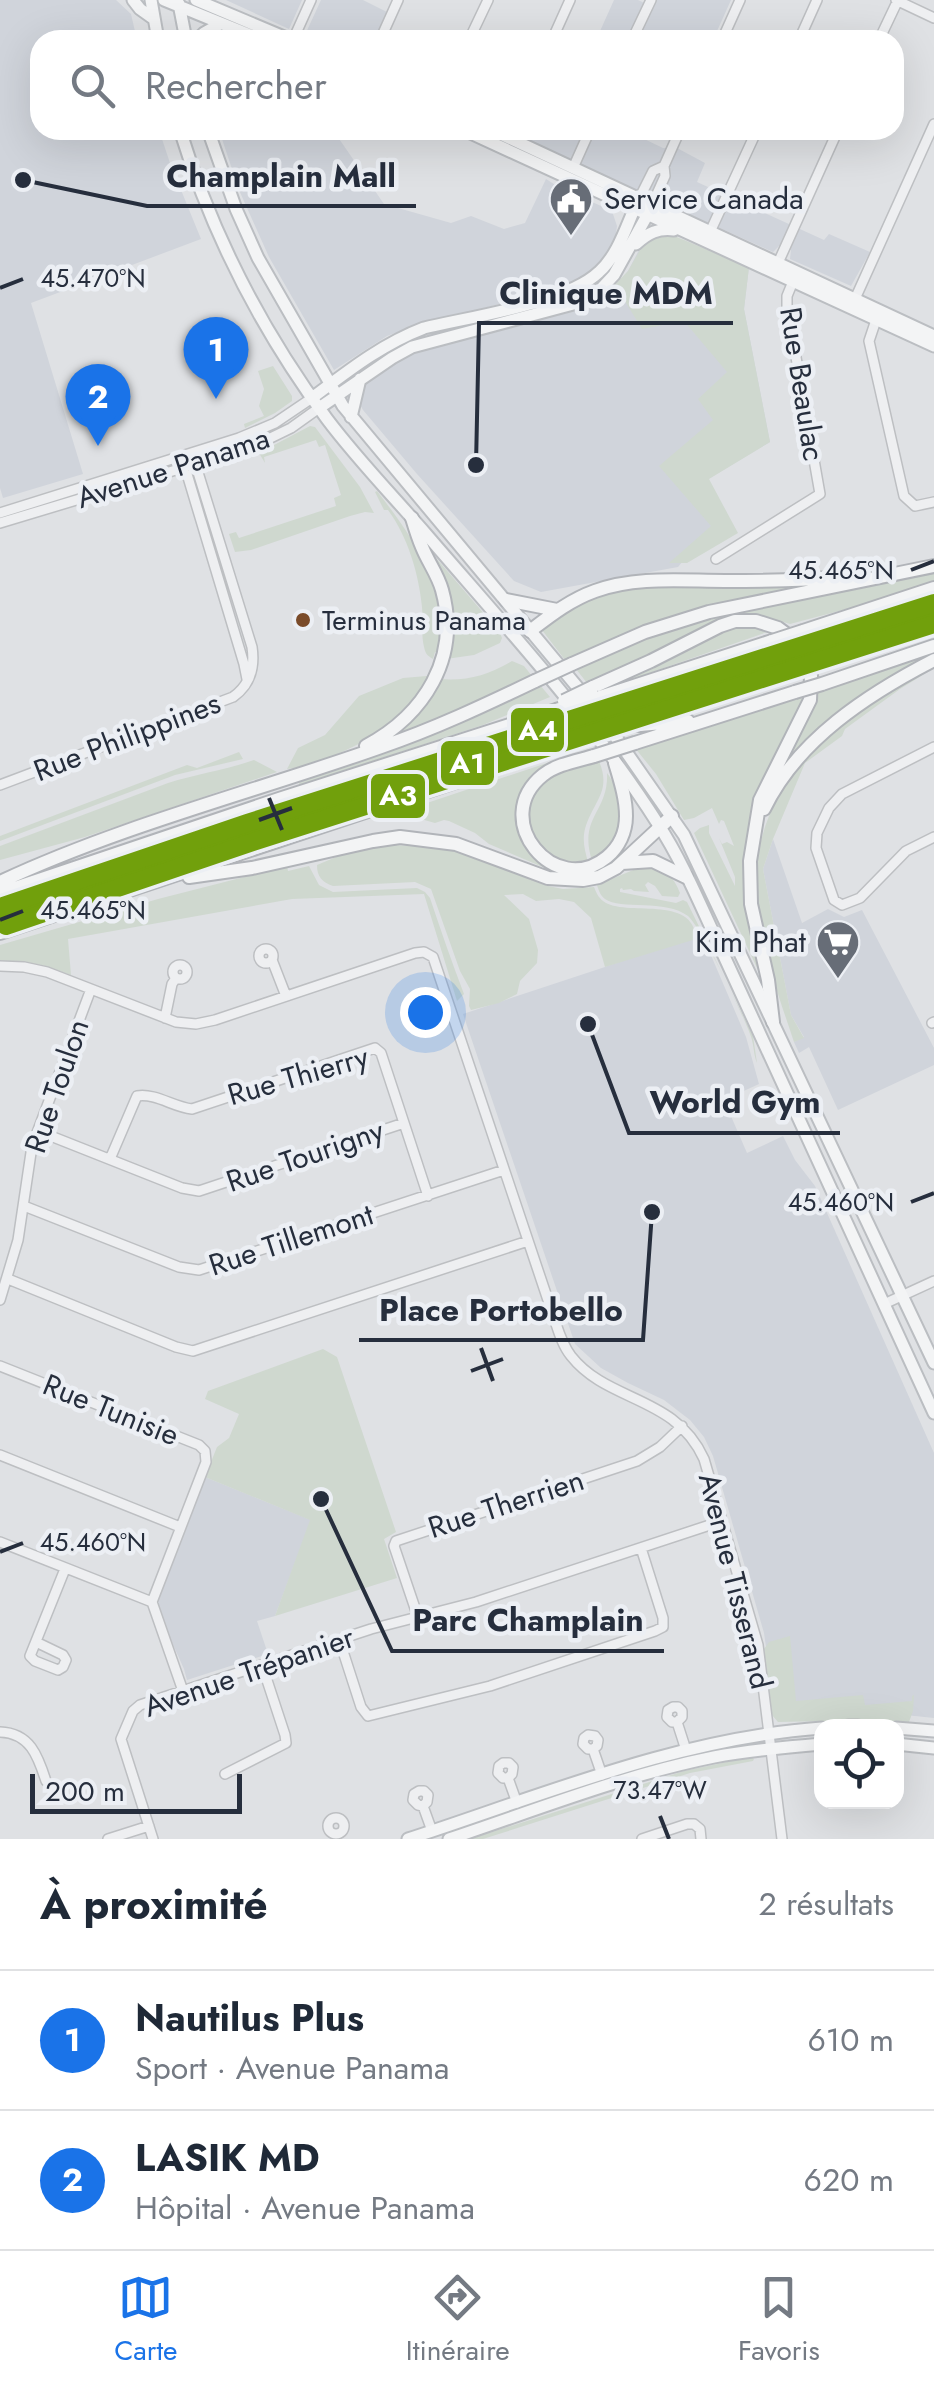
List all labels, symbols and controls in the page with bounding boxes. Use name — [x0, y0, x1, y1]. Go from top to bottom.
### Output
search box — [30, 30, 904, 140]
icon: search — [65, 58, 120, 113]
text: Rechercher — [145, 58, 327, 113]
callout: Champlain Mall — [147, 144, 416, 206]
text: Champlain Mall — [166, 153, 396, 199]
public building icon: Service Canada — [548, 176, 594, 237]
place label: Service Canada — [604, 177, 804, 220]
text: 45.470°N — [40, 260, 146, 296]
callout: Clinique MDM — [479, 261, 733, 323]
text: Clinique MDM — [499, 270, 713, 316]
street label: Rue Beaulac — [769, 304, 836, 464]
pin: 1 — [184, 316, 248, 399]
pin: 2 — [66, 364, 130, 446]
street label: Avenue Panama — [71, 416, 275, 519]
text: 45.465°N — [788, 552, 894, 588]
place label: Terminus Panama — [322, 600, 526, 641]
marker: Terminus Panama — [293, 610, 313, 630]
street label: Rue Philippines — [27, 681, 226, 792]
line badge: A4 — [509, 706, 566, 754]
text: A4 — [517, 710, 558, 751]
line badge: A1 — [439, 739, 496, 787]
text: A1 — [449, 743, 484, 784]
line badge: A3 — [369, 772, 427, 820]
text: A3 — [378, 775, 417, 816]
text: 45.465°N — [40, 892, 146, 928]
supermarket icon: Kim Phat — [815, 919, 861, 980]
place label: Kim Phat — [695, 920, 807, 963]
your location — [400, 987, 451, 1038]
street label: Rue Toulon — [14, 1013, 100, 1159]
street label: Rue Thierry — [222, 1035, 374, 1116]
callout: World Gym — [629, 1071, 840, 1133]
text: World Gym — [650, 1079, 820, 1125]
street label: Rue Tourigny — [220, 1108, 390, 1203]
text: 45.460°N — [788, 1184, 894, 1220]
street label: Rue Tillemont — [203, 1192, 379, 1286]
callout: Place Portobello — [359, 1278, 643, 1340]
text: Place Portobello — [379, 1287, 623, 1333]
street label: Rue Tunisie — [37, 1363, 186, 1456]
street label: Rue Therrien — [422, 1458, 589, 1549]
street label: Avenue Tisserand — [688, 1468, 783, 1693]
text: 45.460°N — [40, 1524, 146, 1560]
callout: Parc Champlain — [392, 1589, 664, 1651]
text: Parc Champlain — [412, 1597, 644, 1643]
street label: Avenue Trépanier — [138, 1615, 361, 1728]
map controls — [814, 1719, 904, 1809]
button: locate — [814, 1719, 904, 1809]
scale bar — [30, 1769, 242, 1814]
text: 200 m — [45, 1771, 125, 1812]
text: 73.47°W — [613, 1772, 707, 1808]
text: À proximité — [40, 1874, 268, 1935]
text: 2 résultats — [759, 1881, 894, 1927]
text: Nautilus Plus — [135, 1990, 364, 2045]
text: 1 — [64, 2017, 81, 2063]
text: 610 m — [807, 2017, 894, 2063]
text: Sport · Avenue Panama — [135, 2045, 450, 2091]
text: LASIK MD — [135, 2130, 320, 2185]
text: 2 — [62, 2157, 83, 2203]
text: 620 m — [804, 2157, 894, 2203]
text: Hôpital · Avenue Panama — [135, 2185, 475, 2231]
tab: Carte — [114, 2270, 178, 2371]
tab: Itinéraire — [406, 2270, 510, 2371]
tab: Favoris — [738, 2270, 820, 2371]

